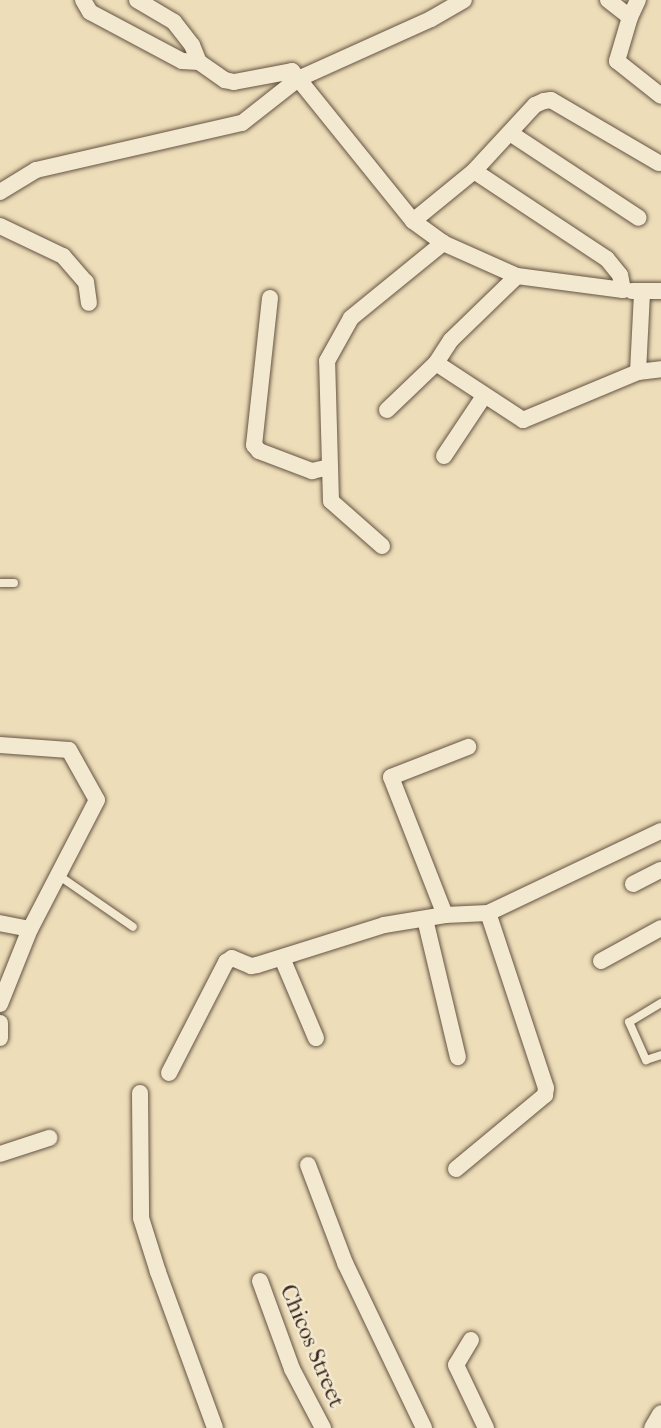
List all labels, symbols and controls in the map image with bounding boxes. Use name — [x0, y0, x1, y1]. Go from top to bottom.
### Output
street label: Chicos Street — [274, 1280, 350, 1412]

